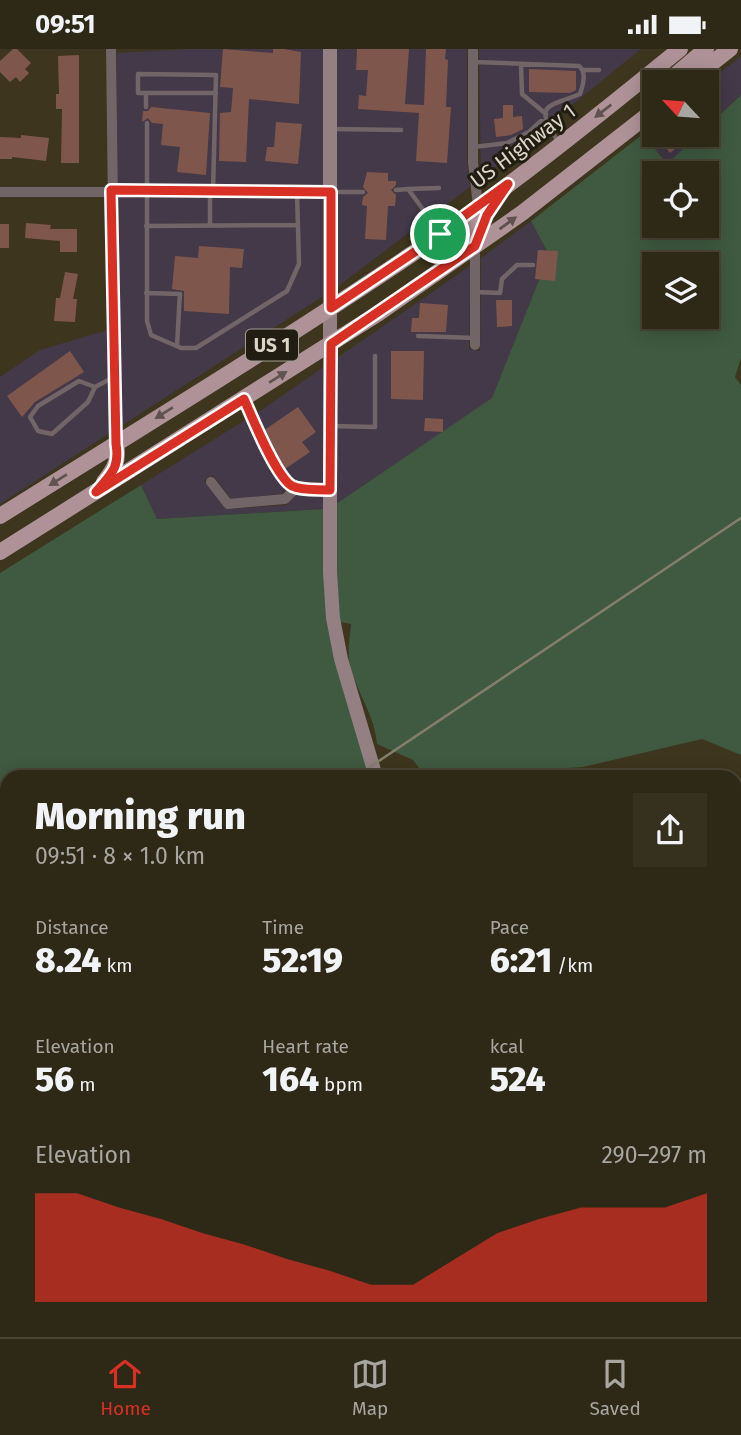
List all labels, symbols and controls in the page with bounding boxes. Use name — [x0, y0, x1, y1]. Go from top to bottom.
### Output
text: 09:51 — [35, 9, 95, 40]
north arrow — [642, 70, 719, 147]
map controls — [642, 70, 719, 329]
street label: US Highway 1 — [465, 98, 581, 194]
one-way arrow — [594, 103, 612, 118]
button: locate — [642, 161, 719, 238]
pin — [410, 204, 470, 264]
icon: arrive — [421, 215, 459, 253]
one-way arrow — [499, 216, 517, 230]
button: layers — [642, 252, 719, 329]
road number: US 1 — [246, 329, 298, 361]
one-way arrow — [269, 371, 288, 384]
one-way arrow — [155, 406, 174, 419]
one-way arrow — [49, 473, 67, 487]
text: Morning run — [35, 793, 246, 839]
button: share — [633, 793, 707, 867]
text: 09:51 · 8 × 1.0 km — [35, 842, 205, 870]
text: Distance — [35, 916, 109, 939]
text: Time — [262, 916, 304, 939]
text: Pace — [490, 916, 529, 939]
text: 8.24 — [35, 939, 101, 981]
text: 52:19 — [262, 939, 343, 981]
text: 6:21 — [490, 939, 552, 981]
text: km — [101, 954, 133, 977]
text: /km — [552, 954, 593, 977]
text: Elevation — [35, 1035, 115, 1058]
text: Heart rate — [262, 1035, 349, 1058]
text: kcal — [490, 1035, 524, 1058]
text: 56 — [35, 1058, 74, 1100]
text: 164 — [262, 1058, 319, 1100]
text: 524 — [490, 1058, 546, 1100]
text: m — [74, 1073, 96, 1096]
text: bpm — [319, 1073, 363, 1096]
text: Elevation — [35, 1141, 131, 1169]
text: 290–297 m — [601, 1141, 707, 1169]
tab: Home — [100, 1355, 151, 1420]
tab: Map — [351, 1355, 389, 1420]
tab: Saved — [589, 1355, 641, 1420]

